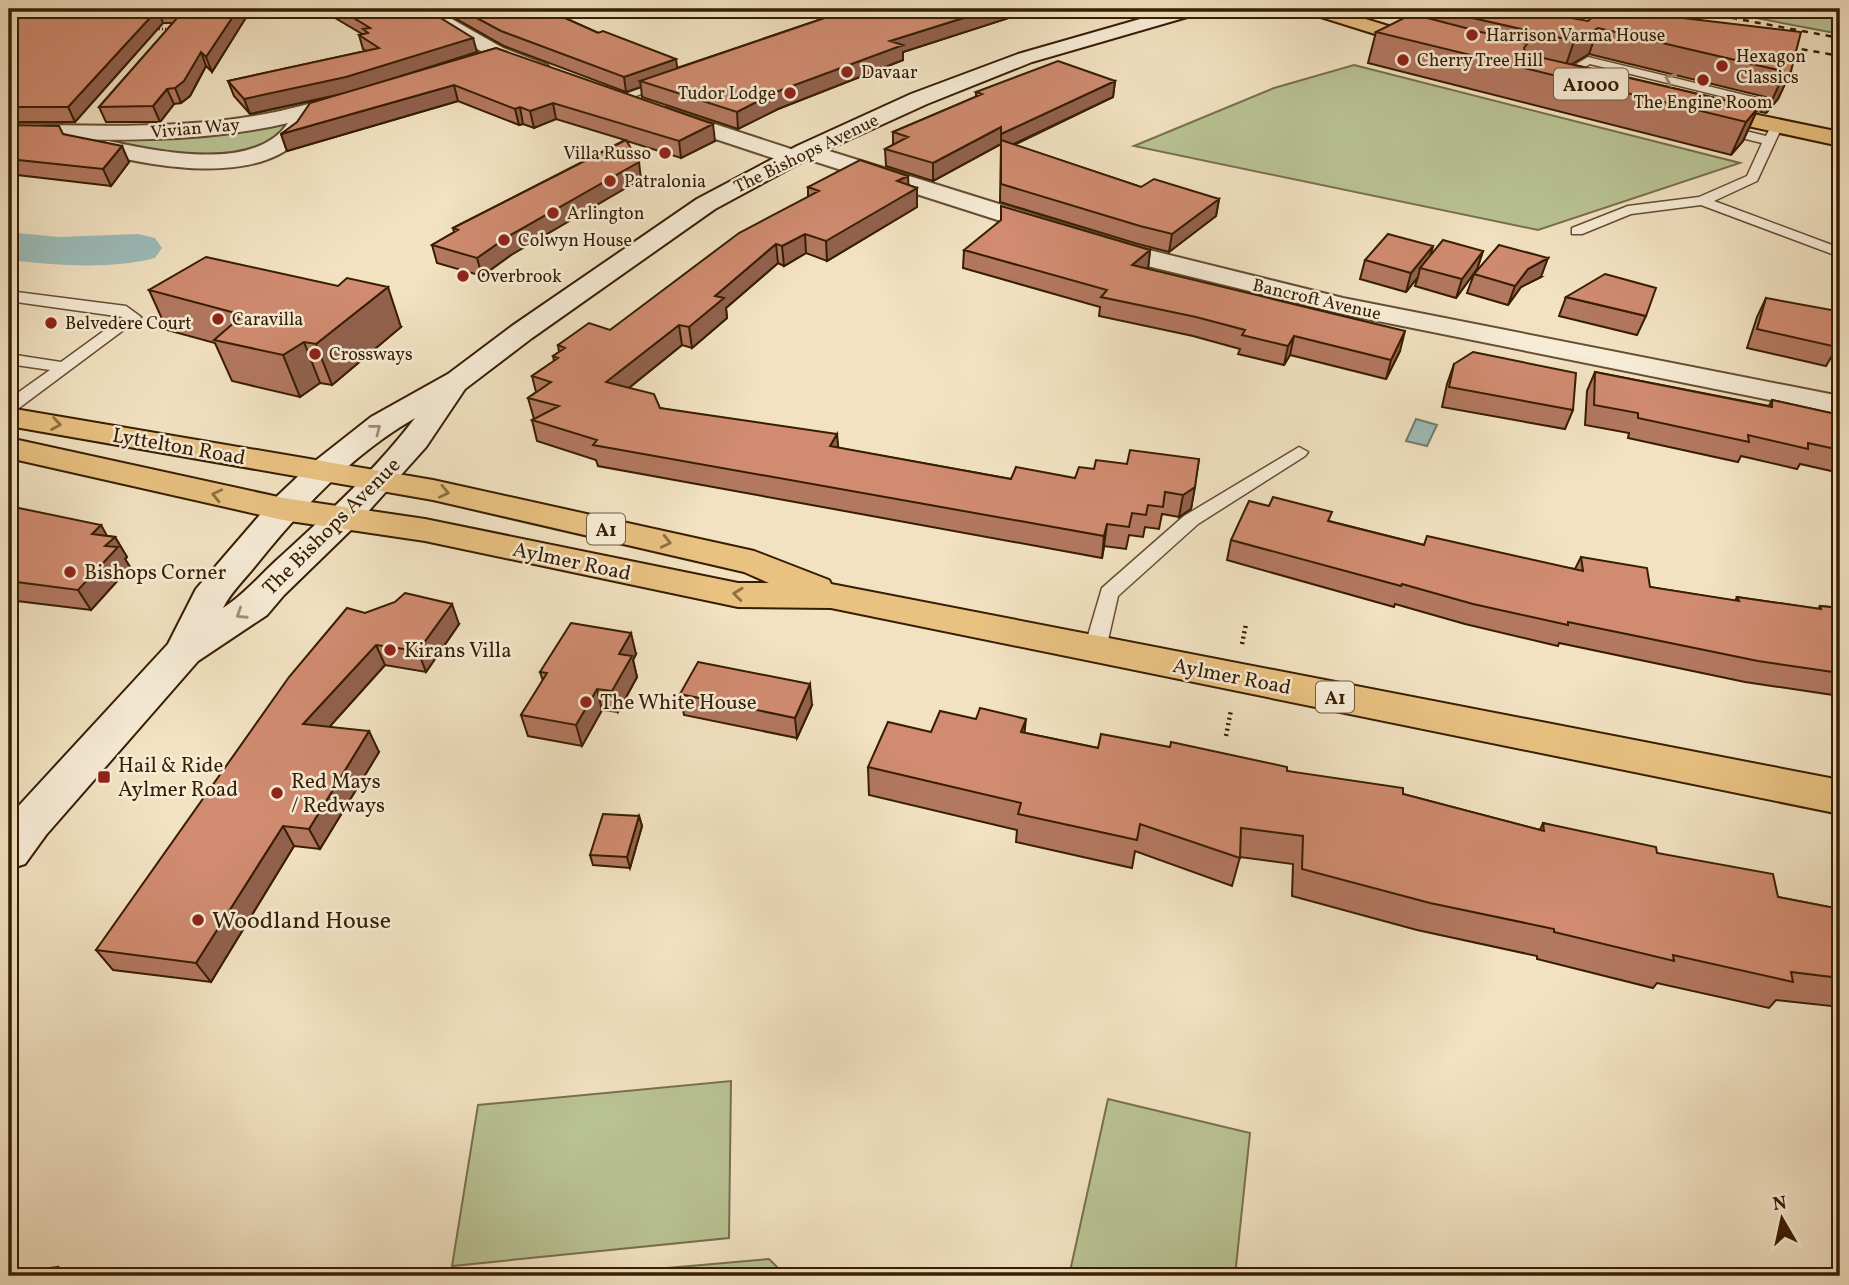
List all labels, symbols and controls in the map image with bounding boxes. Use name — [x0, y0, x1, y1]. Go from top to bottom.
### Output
place label: Harrison Varma House — [1486, 24, 1665, 49]
marker: Harrison Varma House — [1464, 27, 1480, 43]
place label: Hexagon Classics — [1736, 45, 1806, 91]
place label: Cherry Tree Hill — [1417, 49, 1543, 74]
marker: Cherry Tree Hill — [1395, 52, 1411, 68]
marker: Hexagon Classics — [1714, 58, 1730, 74]
place label: Davaar — [861, 61, 918, 86]
marker: Davaar — [839, 64, 855, 80]
road number: A1000 — [1554, 68, 1628, 100]
marker: The Engine Room — [1695, 72, 1711, 88]
one-way arrow — [1665, 74, 1677, 88]
place label: Tudor Lodge — [678, 82, 776, 107]
marker: Tudor Lodge — [782, 85, 798, 101]
place label: The Engine Room — [1633, 91, 1773, 116]
street label: The Bishops Avenue — [730, 108, 883, 200]
street label: Vivian Way — [149, 113, 241, 146]
place label: Villa Russo — [563, 142, 651, 167]
marker: Villa Russo — [657, 145, 673, 161]
place label: Patralonia — [624, 170, 706, 195]
marker: Patralonia — [602, 173, 618, 189]
place label: Arlington — [567, 202, 645, 227]
marker: Arlington — [545, 205, 561, 221]
place label: Colwyn House — [518, 229, 632, 254]
marker: Colwyn House — [496, 232, 512, 248]
place label: Overbrook — [477, 265, 562, 290]
marker: Overbrook — [455, 268, 471, 284]
street label: Bancroft Avenue — [1250, 274, 1383, 327]
place label: Caravilla — [232, 308, 303, 333]
marker: Caravilla — [210, 311, 226, 327]
place label: Belvedere Court — [65, 312, 192, 337]
marker: Belvedere Court — [43, 315, 59, 331]
place label: Crossways — [329, 343, 413, 368]
marker: Crossways — [307, 346, 323, 362]
one-way arrow — [50, 416, 62, 431]
street label: Lyttelton Road — [110, 422, 248, 473]
one-way arrow — [368, 425, 380, 438]
street label: The Bishops Avenue — [257, 452, 408, 603]
one-way arrow — [438, 484, 450, 498]
one-way arrow — [211, 489, 223, 503]
road number: A1 — [587, 514, 625, 544]
one-way arrow — [659, 534, 671, 549]
street label: Aylmer Road — [510, 536, 633, 589]
place label: Bishops Corner — [84, 559, 226, 588]
marker: Bishops Corner — [62, 564, 78, 580]
one-way arrow — [732, 587, 743, 602]
one-way arrow — [236, 605, 249, 618]
place label: Kirans Villa — [404, 637, 512, 666]
marker: Kirans Villa — [382, 642, 398, 658]
street label: Aylmer Road — [1170, 652, 1293, 703]
road number: A1 — [1316, 682, 1354, 712]
place label: The White House — [600, 689, 757, 718]
marker: The White House — [578, 694, 594, 710]
place label: Hail & Ride Aylmer Road — [118, 752, 238, 805]
place label: Red Mays / Redways — [291, 768, 385, 821]
marker: Hail & Ride Aylmer Road — [96, 769, 112, 785]
marker: Red Mays / Redways — [269, 785, 285, 801]
place label: Woodland House — [212, 905, 391, 939]
marker: Woodland House — [190, 912, 206, 928]
north arrow — [1748, 1184, 1818, 1254]
text: N — [1771, 1190, 1789, 1218]

